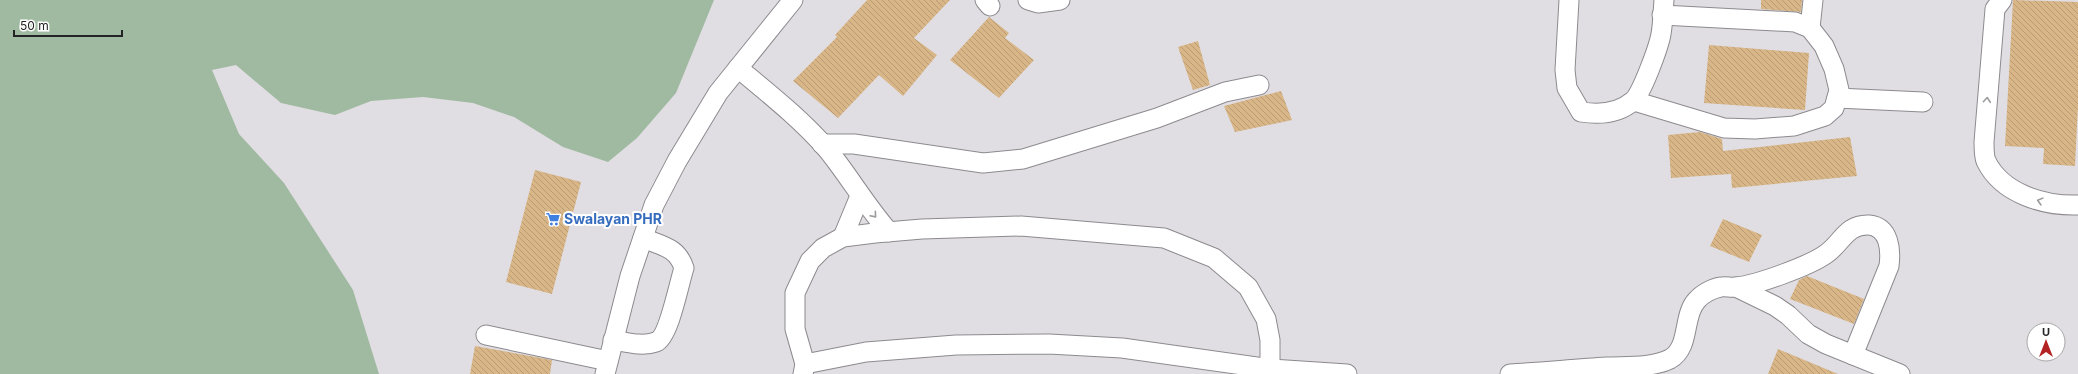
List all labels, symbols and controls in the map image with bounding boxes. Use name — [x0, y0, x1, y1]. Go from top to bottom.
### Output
scale bar — [14, 12, 122, 38]
text: 50 m — [20, 18, 49, 33]
one-way arrow — [1983, 97, 1992, 103]
one-way arrow — [2036, 197, 2043, 206]
place label: Swalayan PHR — [564, 210, 662, 227]
one-way arrow — [869, 210, 876, 217]
supermarket icon: Swalayan PHR — [545, 211, 561, 227]
north arrow — [2026, 322, 2066, 362]
text: U — [2042, 325, 2050, 339]

